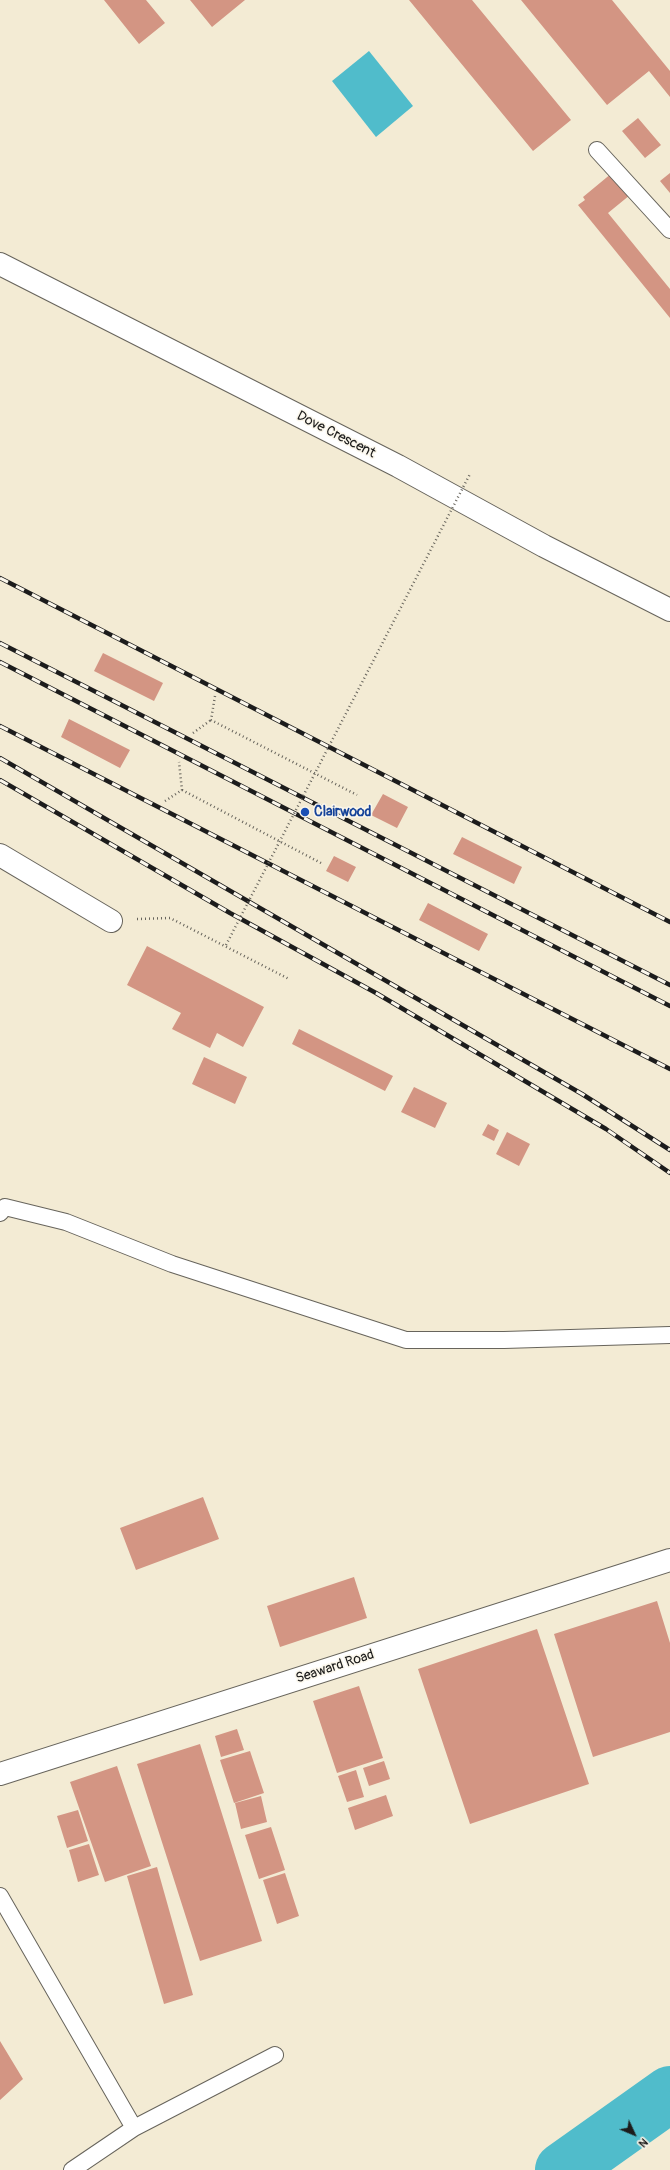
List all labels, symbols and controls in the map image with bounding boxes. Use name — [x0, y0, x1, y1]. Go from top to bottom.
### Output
street label: Dove Crescent — [294, 408, 378, 462]
place label: Clairwood — [314, 804, 371, 820]
marker: Clairwood — [299, 806, 311, 818]
street label: Seaward Road — [294, 1646, 376, 1688]
north arrow — [614, 2114, 654, 2154]
text: N — [636, 2135, 650, 2150]

